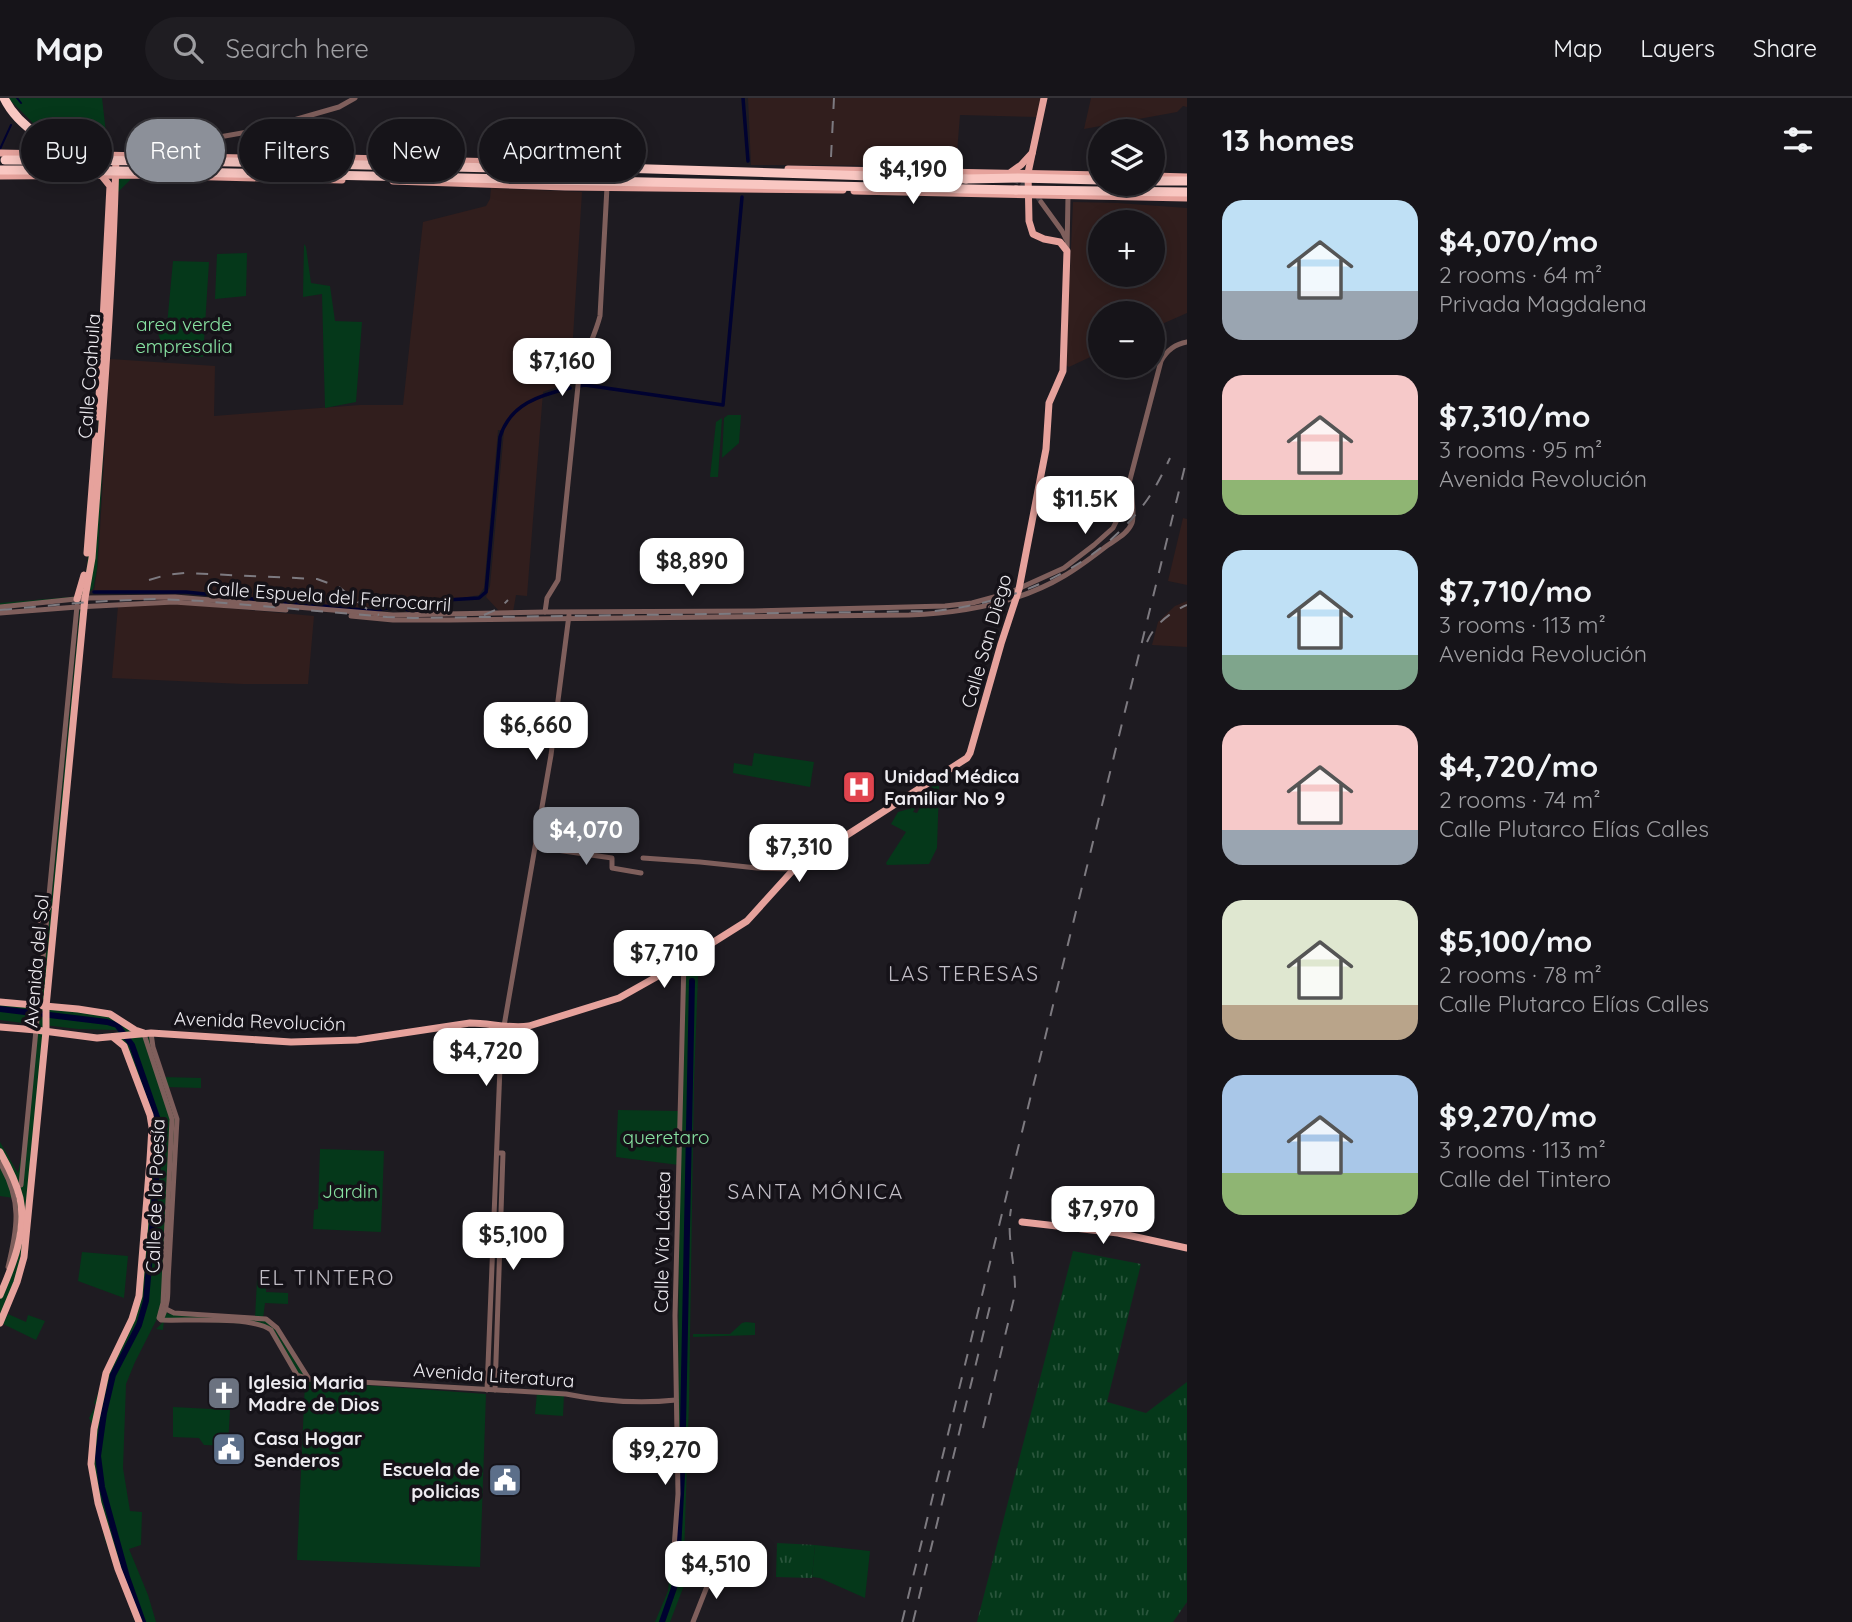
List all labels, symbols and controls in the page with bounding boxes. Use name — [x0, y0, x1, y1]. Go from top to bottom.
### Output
search box — [145, 17, 635, 80]
text: Map — [35, 28, 103, 69]
icon: search — [169, 29, 207, 67]
text: Search here — [225, 32, 369, 65]
text: Map — [1553, 33, 1602, 63]
text: Layers — [1640, 33, 1715, 63]
text: Share — [1753, 33, 1817, 63]
chip: Buy — [21, 119, 112, 182]
chip: Rent — [126, 119, 225, 182]
chip: Filters — [239, 119, 354, 182]
chip: New — [368, 119, 465, 182]
chip: Apartment — [479, 119, 646, 182]
map controls — [1088, 119, 1165, 378]
button: layers — [1088, 119, 1165, 196]
text: 13 homes — [1222, 121, 1354, 159]
icon: filters — [1779, 121, 1817, 159]
pin: $4,190 — [856, 146, 970, 206]
text: $4,190 — [879, 154, 947, 183]
button: + — [1088, 210, 1165, 287]
text: $4,070/mo — [1439, 222, 1598, 260]
icon: home — [1278, 228, 1362, 312]
text: 2 rooms · 64 m² — [1439, 260, 1602, 289]
text: Privada Magdalena — [1439, 289, 1647, 318]
button: − — [1088, 301, 1165, 378]
park label: area verde empresalia — [135, 312, 233, 358]
street label: Calle Coahuila — [73, 313, 105, 439]
pin: $7,160 — [505, 338, 619, 398]
text: $7,160 — [529, 346, 595, 375]
text: $7,310/mo — [1439, 397, 1590, 435]
icon: home — [1278, 403, 1362, 487]
text: 3 rooms · 95 m² — [1439, 435, 1602, 464]
text: Avenida Revolución — [1439, 464, 1647, 493]
pin: $11.5K — [1028, 476, 1142, 536]
text: $11.5K — [1052, 484, 1118, 513]
pin: $8,890 — [635, 538, 749, 598]
text: $8,890 — [656, 546, 728, 575]
street label: Calle San Diego — [955, 571, 1017, 711]
text: $7,710/mo — [1439, 572, 1592, 610]
street label: Calle Espuela del Ferrocarril — [206, 575, 452, 617]
icon: home — [1278, 578, 1362, 662]
text: 3 rooms · 113 m² — [1439, 610, 1606, 639]
text: Avenida Revolución — [1439, 639, 1647, 668]
pin: $6,660 — [479, 702, 593, 762]
text: $6,660 — [500, 710, 572, 739]
text: $4,720/mo — [1439, 747, 1598, 785]
icon: home — [1278, 753, 1362, 837]
place label: Unidad Médica Familiar No 9 — [884, 764, 1019, 810]
hospital icon: Unidad Médica Familiar No 9 — [840, 768, 878, 806]
text: 2 rooms · 74 m² — [1439, 785, 1601, 814]
pin: $4,070 — [529, 808, 643, 867]
text: Calle Plutarco Elías Calles — [1439, 814, 1709, 843]
text: $4,070 — [549, 815, 623, 844]
pin: $7,310 — [742, 824, 856, 884]
text: $7,310 — [765, 832, 833, 861]
street label: Avenida del Sol — [18, 893, 54, 1029]
text: $5,100/mo — [1439, 922, 1592, 960]
icon: home — [1278, 928, 1362, 1012]
pin: $7,710 — [607, 930, 721, 990]
text: $7,710 — [630, 938, 698, 967]
district label: LAS TERESAS — [888, 960, 1040, 986]
text: 2 rooms · 78 m² — [1439, 960, 1602, 989]
text: Calle Plutarco Elías Calles — [1439, 989, 1709, 1018]
street label: Avenida Revolución — [174, 1006, 346, 1036]
pin: $4,720 — [429, 1028, 543, 1088]
text: $4,720 — [449, 1036, 523, 1065]
text: $9,270/mo — [1439, 1097, 1597, 1135]
icon: home — [1278, 1103, 1362, 1187]
street label: Calle de la Poesía — [140, 1118, 170, 1274]
park label: queretaro — [622, 1125, 710, 1149]
text: 3 rooms · 113 m² — [1439, 1135, 1606, 1164]
text: Calle del Tintero — [1439, 1164, 1611, 1193]
street label: Calle Vía Láctea — [649, 1171, 675, 1313]
district label: SANTA MÓNICA — [728, 1178, 904, 1204]
park label: Jardin — [322, 1179, 378, 1203]
pin: $7,970 — [1046, 1186, 1160, 1246]
text: $7,970 — [1067, 1194, 1139, 1223]
pin: $5,100 — [456, 1212, 570, 1272]
text: $5,100 — [479, 1220, 547, 1249]
district label: EL TINTERO — [259, 1264, 395, 1290]
street label: Avenida Literatura — [413, 1357, 575, 1393]
place label: Iglesia Maria Madre de Dios — [248, 1370, 379, 1416]
church icon: Iglesia Maria Madre de Dios — [205, 1374, 243, 1412]
place label: Casa Hogar Senderos — [254, 1426, 362, 1472]
pin: $9,270 — [608, 1428, 722, 1487]
public building icon: Casa Hogar Senderos — [210, 1430, 248, 1468]
text: $9,270 — [629, 1435, 701, 1464]
place label: Escuela de policias — [382, 1457, 480, 1503]
public building icon: Escuela de policias — [486, 1461, 524, 1499]
pin: $4,510 — [659, 1542, 773, 1601]
text: $4,510 — [681, 1549, 751, 1578]

